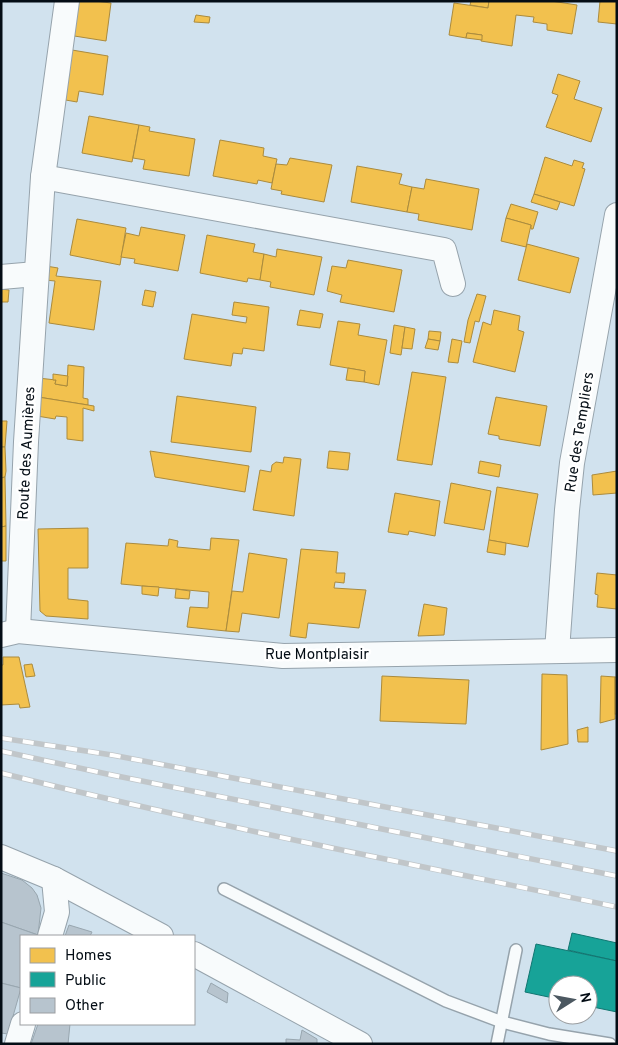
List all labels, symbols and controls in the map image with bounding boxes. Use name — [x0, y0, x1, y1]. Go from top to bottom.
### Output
street label: Rue des Templiers — [562, 371, 599, 494]
street label: Route des Aumières — [15, 386, 40, 520]
street label: Rue Montplaisir — [265, 646, 369, 665]
legend — [20, 935, 195, 1025]
text: Homes — [65, 947, 112, 966]
text: Public — [65, 972, 106, 991]
north arrow — [548, 975, 598, 1025]
text: N — [575, 991, 594, 1004]
text: Other — [65, 997, 104, 1016]

